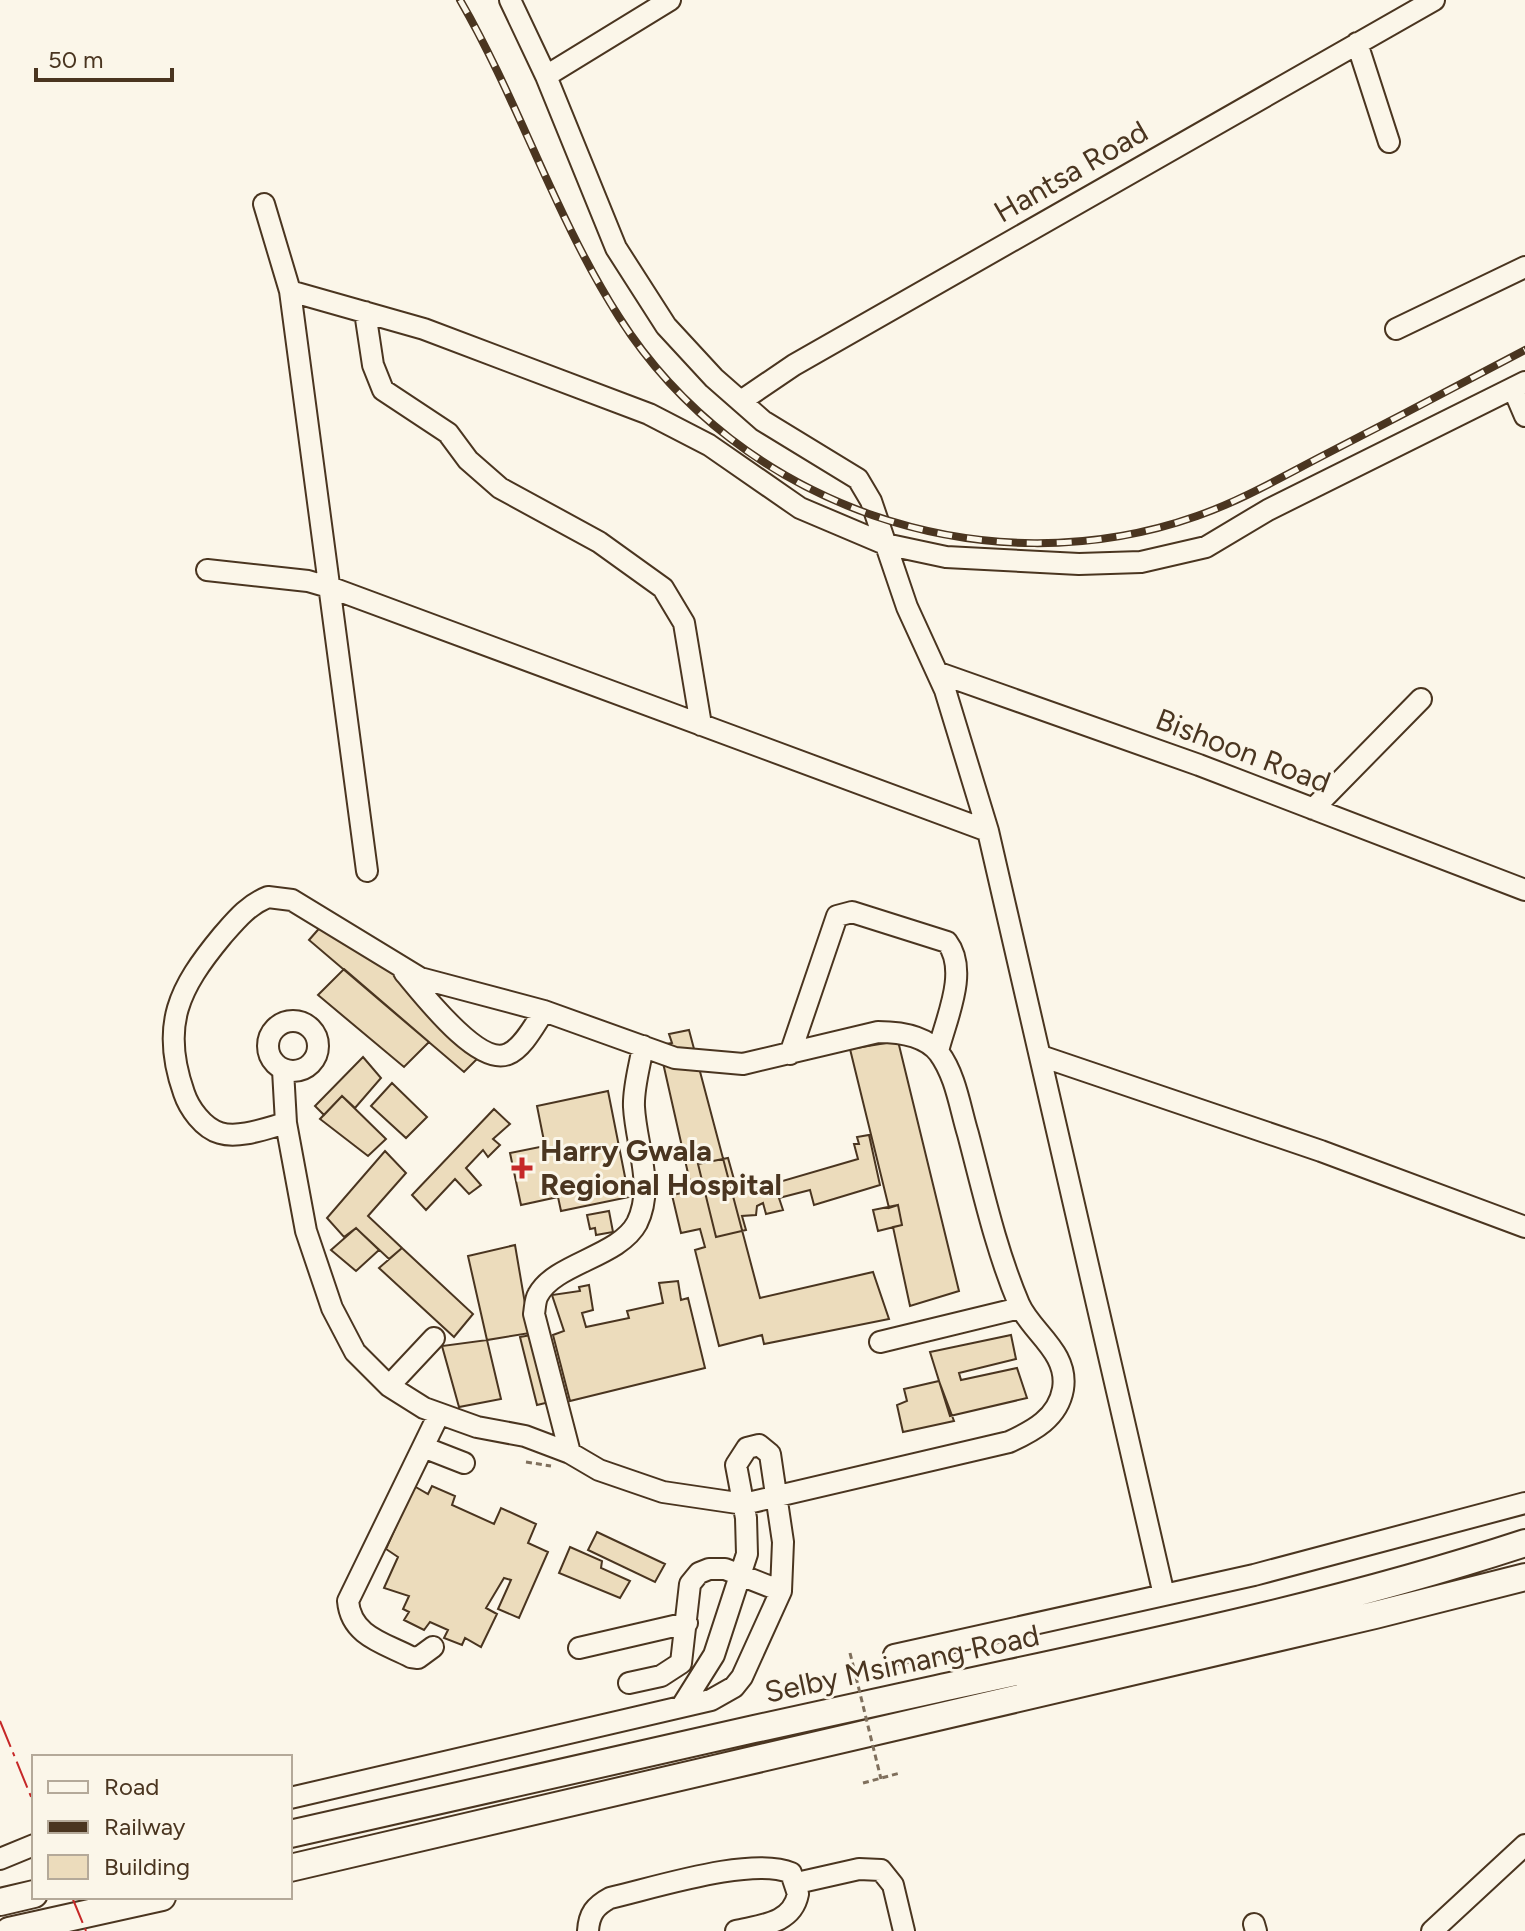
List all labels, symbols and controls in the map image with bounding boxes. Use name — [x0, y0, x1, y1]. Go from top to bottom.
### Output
scale bar — [36, 32, 172, 82]
text: 50 m — [48, 45, 104, 74]
street label: Hantsa Road — [987, 113, 1154, 231]
street label: Bishoon Road — [1151, 700, 1336, 801]
place label: Harry Gwala Regional Hospital — [540, 1132, 782, 1203]
marker: Harry Gwala Regional Hospital — [511, 1157, 533, 1179]
street label: Selby Msimang Road — [761, 1616, 1043, 1711]
legend — [32, 1755, 292, 1899]
text: Road — [104, 1772, 159, 1801]
text: Railway — [104, 1812, 186, 1841]
text: Building — [104, 1852, 190, 1881]

